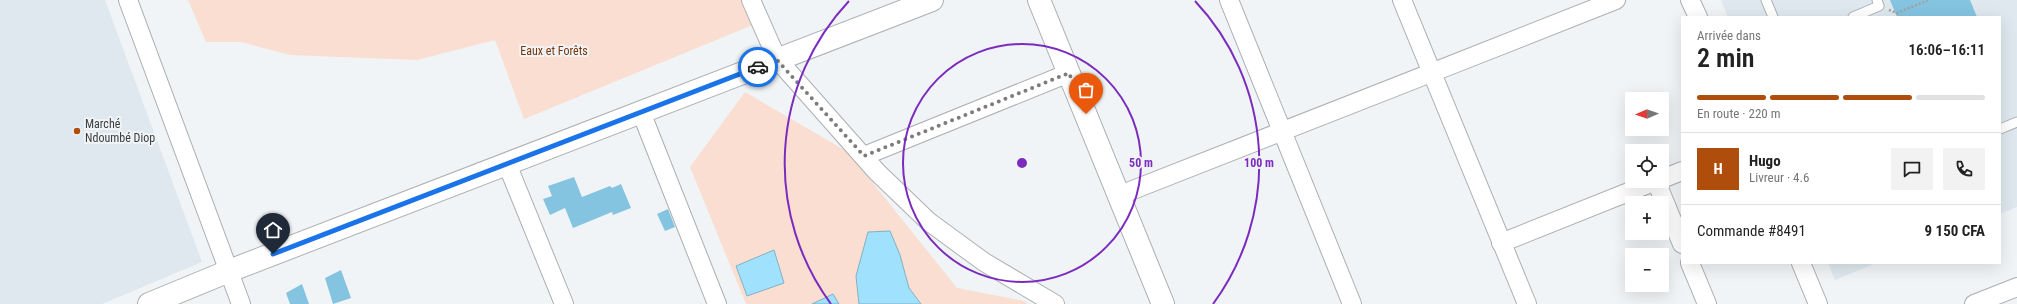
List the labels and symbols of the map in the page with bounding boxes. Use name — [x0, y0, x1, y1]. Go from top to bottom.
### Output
park label: Eaux et Forêts — [520, 44, 588, 58]
courier — [738, 47, 778, 87]
pin — [1069, 73, 1103, 114]
north arrow — [1625, 92, 1669, 136]
place label: Marché Ndoumbé Diop — [85, 117, 155, 145]
marker: Marché Ndoumbé Diop — [72, 126, 82, 136]
centre of rings — [1015, 156, 1029, 170]
text: 50 m — [1129, 156, 1153, 170]
text: 100 m — [1244, 156, 1274, 170]
pin — [256, 213, 290, 254]

